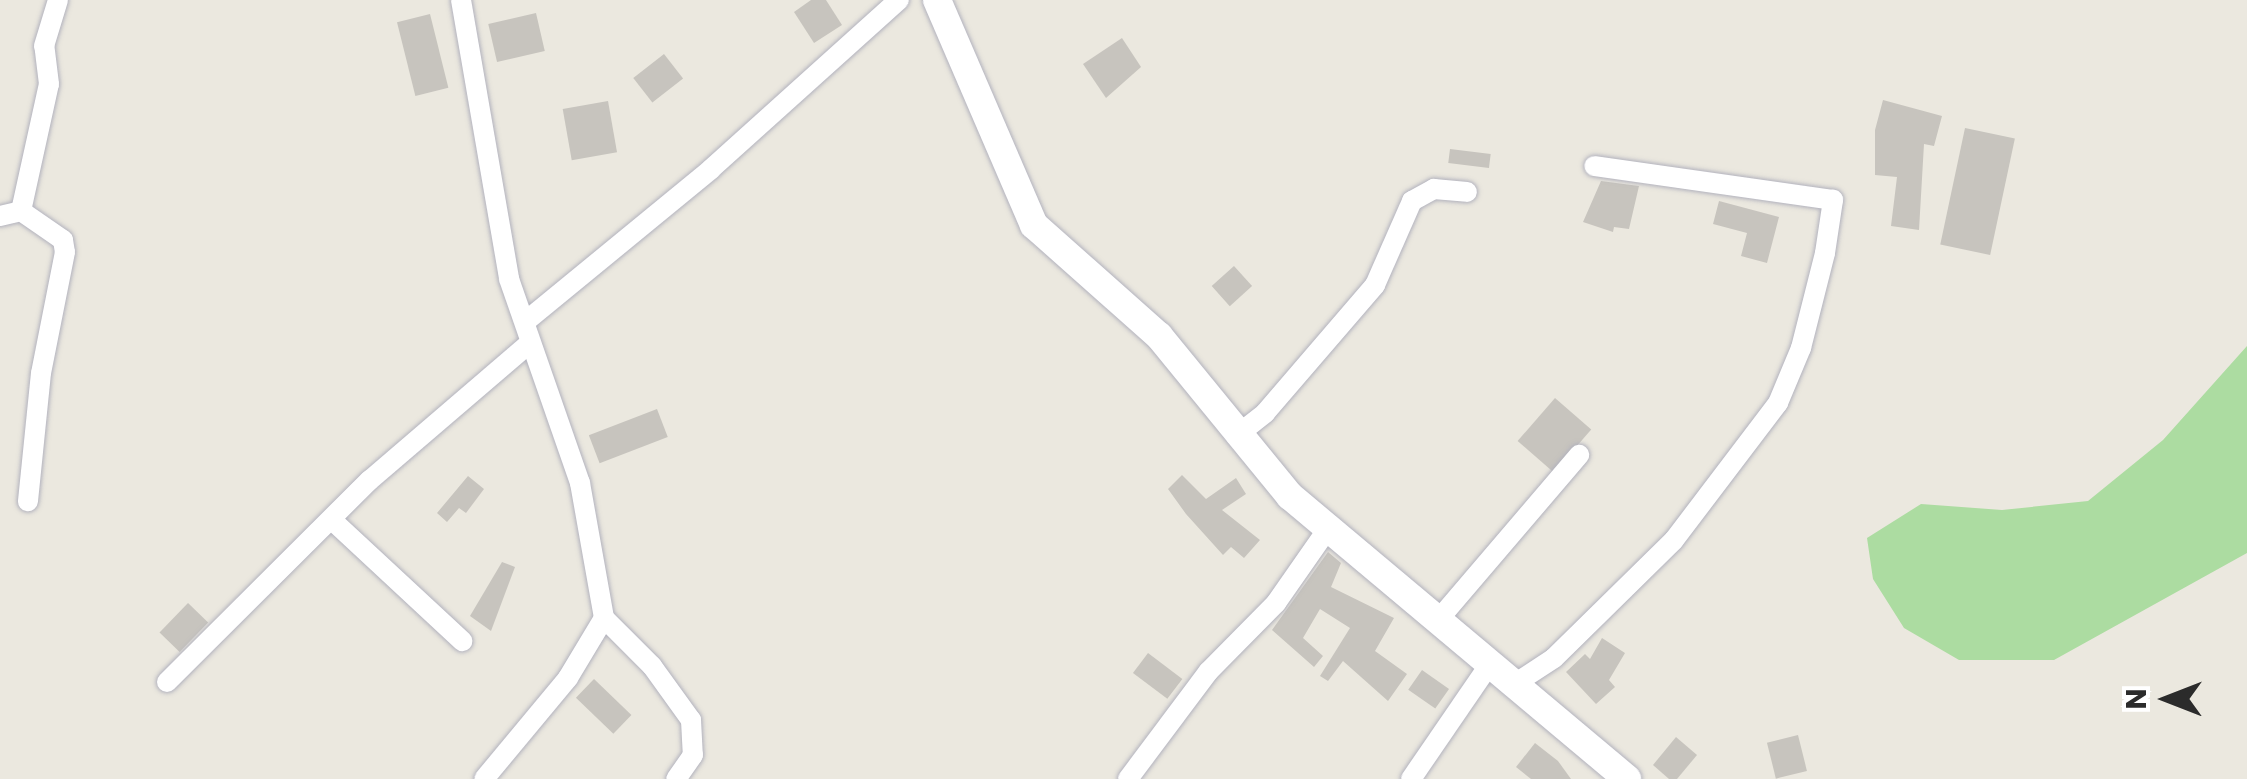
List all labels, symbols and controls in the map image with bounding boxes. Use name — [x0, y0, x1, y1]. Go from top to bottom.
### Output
north arrow — [2117, 649, 2217, 749]
text: N — [2117, 688, 2156, 710]

